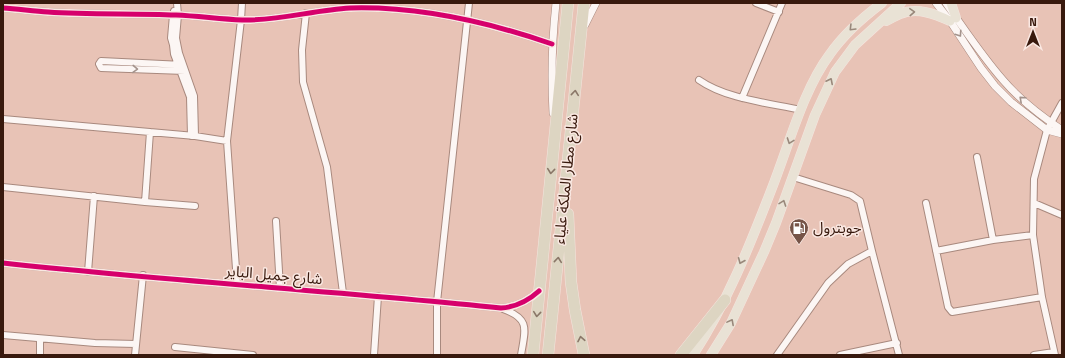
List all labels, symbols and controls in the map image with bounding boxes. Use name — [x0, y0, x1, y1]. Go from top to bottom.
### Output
one-way arrow — [909, 8, 915, 16]
north arrow — [1013, 12, 1053, 52]
text: N — [1029, 14, 1037, 30]
one-way arrow — [849, 23, 857, 31]
one-way arrow — [954, 30, 961, 37]
one-way arrow — [132, 65, 138, 74]
one-way arrow — [825, 78, 833, 86]
one-way arrow — [570, 90, 579, 96]
one-way arrow — [1019, 96, 1026, 103]
street label: شارع مطار الملكة علياء — [547, 112, 585, 246]
one-way arrow — [786, 137, 794, 144]
one-way arrow — [547, 168, 556, 174]
one-way arrow — [779, 199, 787, 206]
place label: جوبترول — [813, 216, 862, 239]
fuel station icon: جوبترول — [788, 217, 810, 245]
one-way arrow — [553, 257, 562, 264]
one-way arrow — [738, 258, 746, 265]
street label: شارع جميل الباير — [223, 259, 324, 291]
one-way arrow — [532, 311, 541, 317]
one-way arrow — [726, 318, 734, 326]
one-way arrow — [577, 336, 586, 343]

